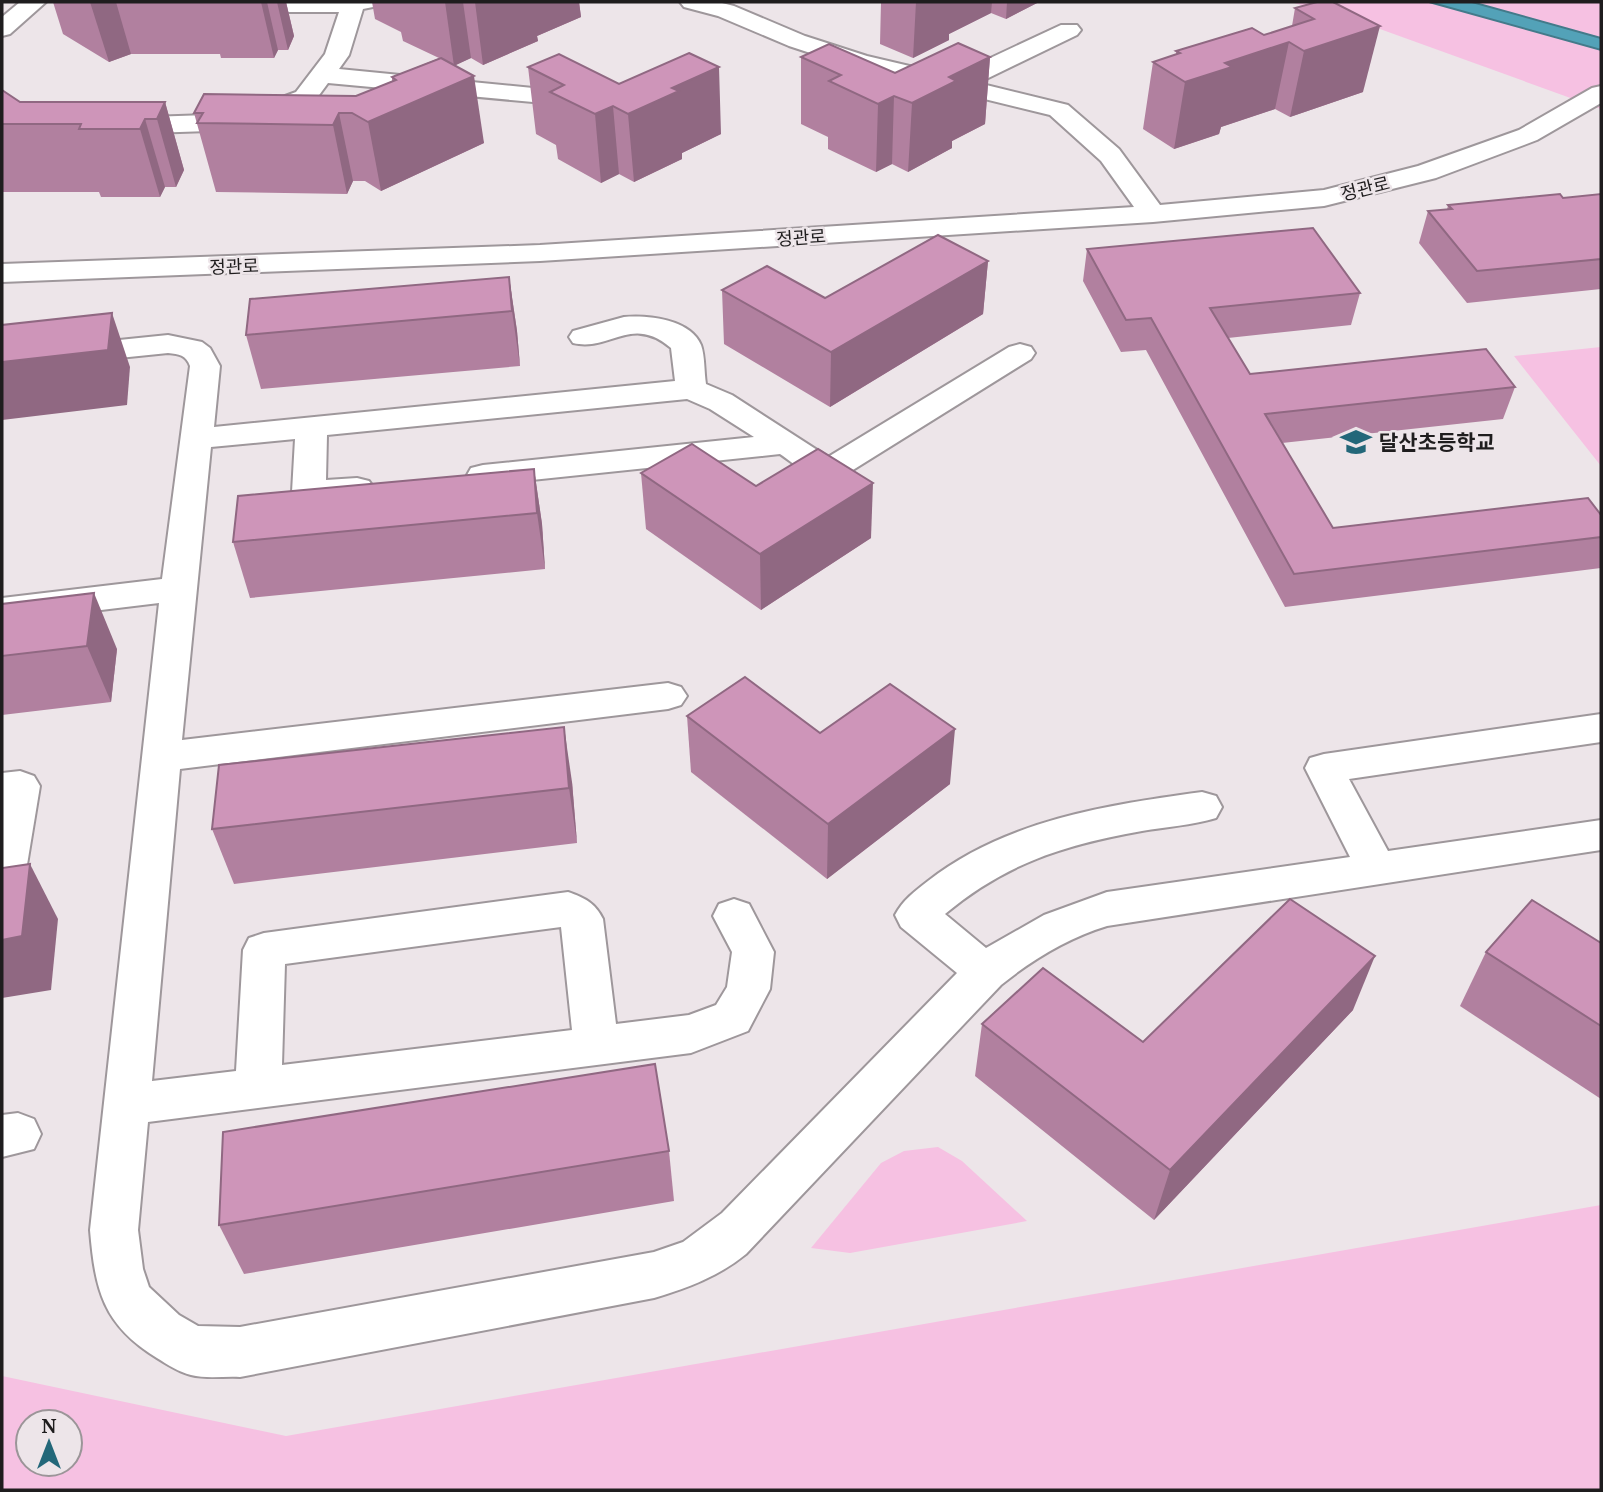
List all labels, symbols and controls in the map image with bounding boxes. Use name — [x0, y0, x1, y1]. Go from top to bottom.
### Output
street label: 정관로 — [1338, 170, 1392, 206]
street label: 정관로 — [775, 223, 827, 251]
street label: 정관로 — [209, 253, 259, 279]
school or university icon: 달산초등학교 — [1339, 425, 1373, 459]
place label: 달산초등학교 — [1379, 428, 1495, 456]
north arrow — [14, 1408, 84, 1478]
text: N — [42, 1413, 57, 1439]

